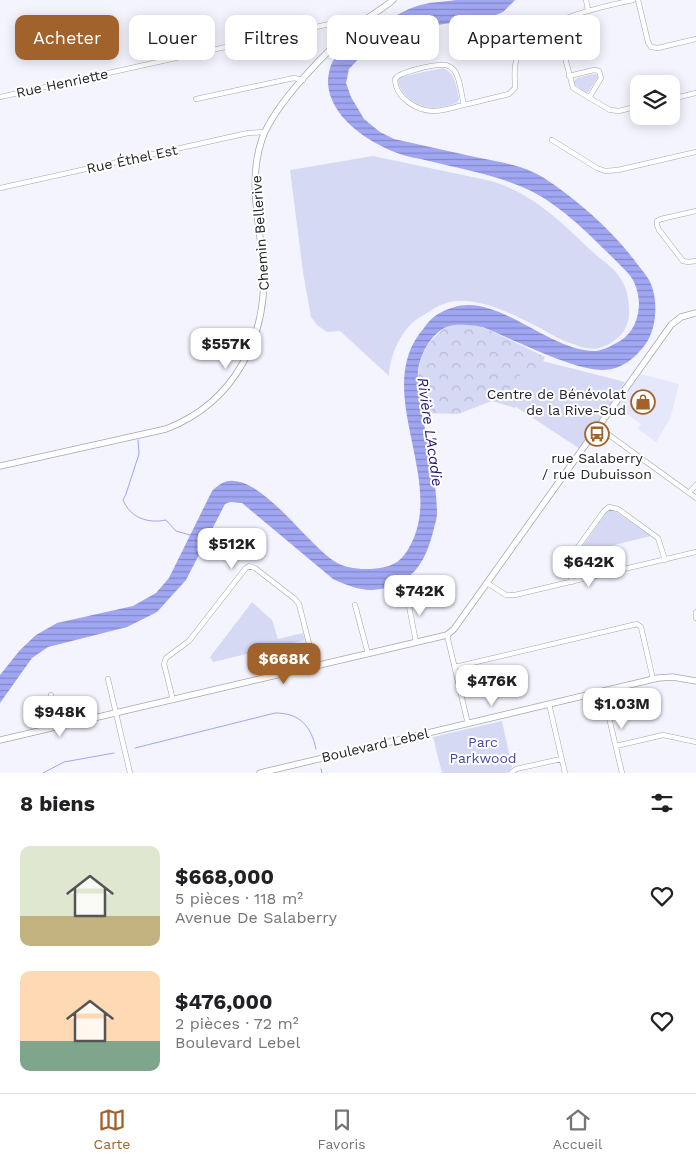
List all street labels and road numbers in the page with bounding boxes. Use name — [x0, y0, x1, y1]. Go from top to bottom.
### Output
street label: Rue Henriette — [14, 65, 110, 101]
street label: Rue Éthel Est — [85, 142, 179, 176]
street label: Chemin Bellerive — [248, 175, 272, 291]
street label: Boulevard Lebel — [320, 725, 431, 765]

